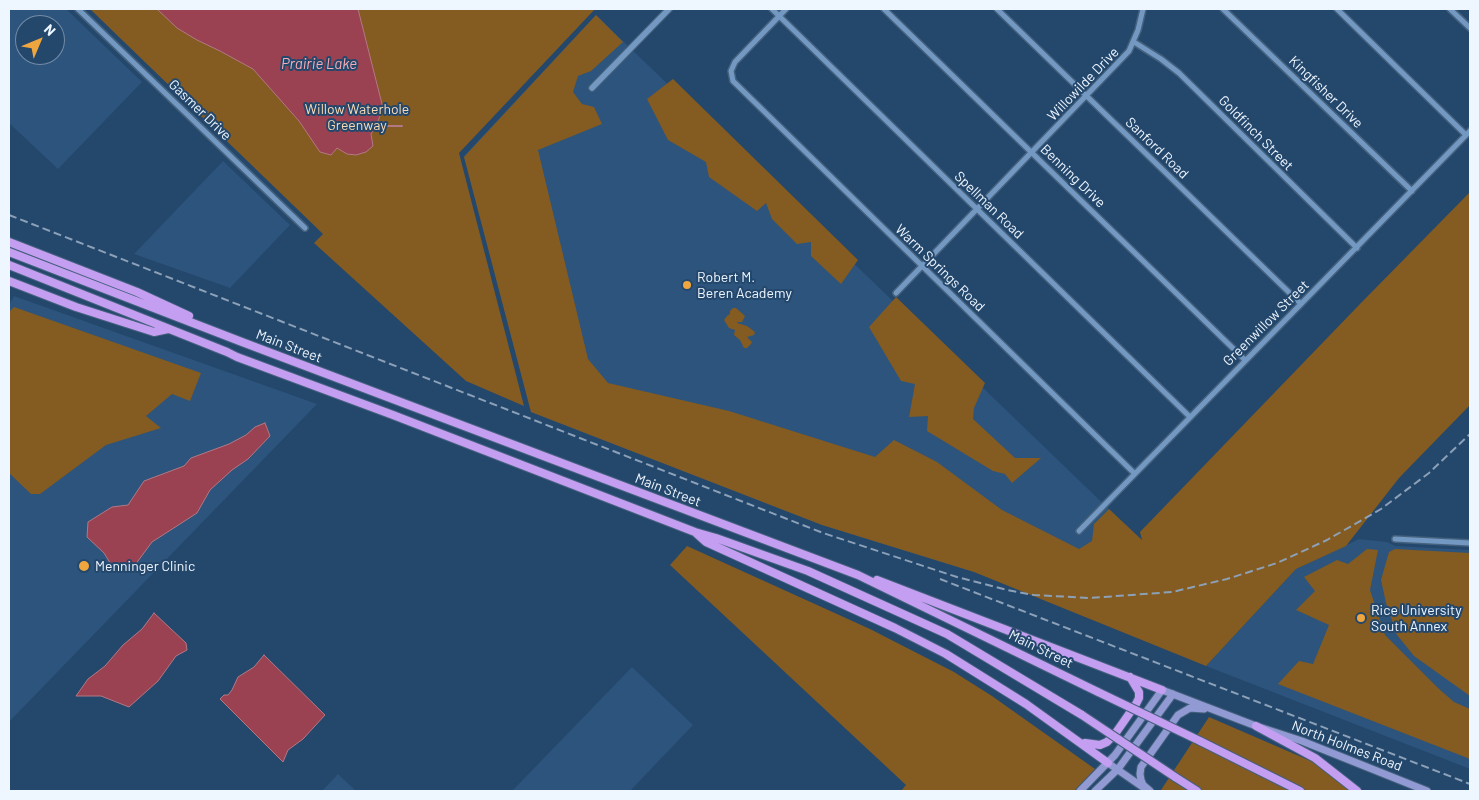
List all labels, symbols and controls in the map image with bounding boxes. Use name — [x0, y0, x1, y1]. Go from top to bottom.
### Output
north arrow — [15, 15, 65, 65]
text: N — [41, 20, 60, 39]
street label: Willowilde Drive — [1044, 44, 1122, 124]
street label: Kingfisher Drive — [1285, 52, 1367, 132]
water label: Prairie Lake — [281, 55, 357, 73]
street label: Gasmer Drive — [165, 76, 235, 144]
street label: Goldfinch Street — [1215, 92, 1297, 174]
park label: Willow Waterhole Greenway — [305, 101, 409, 134]
street label: Sanford Road — [1122, 114, 1192, 182]
street label: Benning Drive — [1037, 141, 1109, 211]
street label: Spellman Road — [951, 168, 1027, 242]
street label: Warm Springs Road — [892, 221, 988, 315]
place label: Robert M. Beren Academy — [697, 269, 792, 302]
street label: Greenwillow Street — [1220, 277, 1312, 369]
marker: Robert M. Beren Academy — [681, 279, 693, 291]
street label: Main Street — [254, 326, 324, 366]
street label: Main Street — [633, 470, 703, 510]
place label: Menninger Clinic — [95, 558, 195, 574]
marker: Menninger Clinic — [77, 559, 91, 573]
place label: Rice University South Annex — [1371, 602, 1462, 634]
marker: Rice University South Annex — [1355, 612, 1367, 624]
street label: Main Street — [1006, 626, 1076, 672]
street label: North Holmes Road — [1289, 717, 1405, 775]

